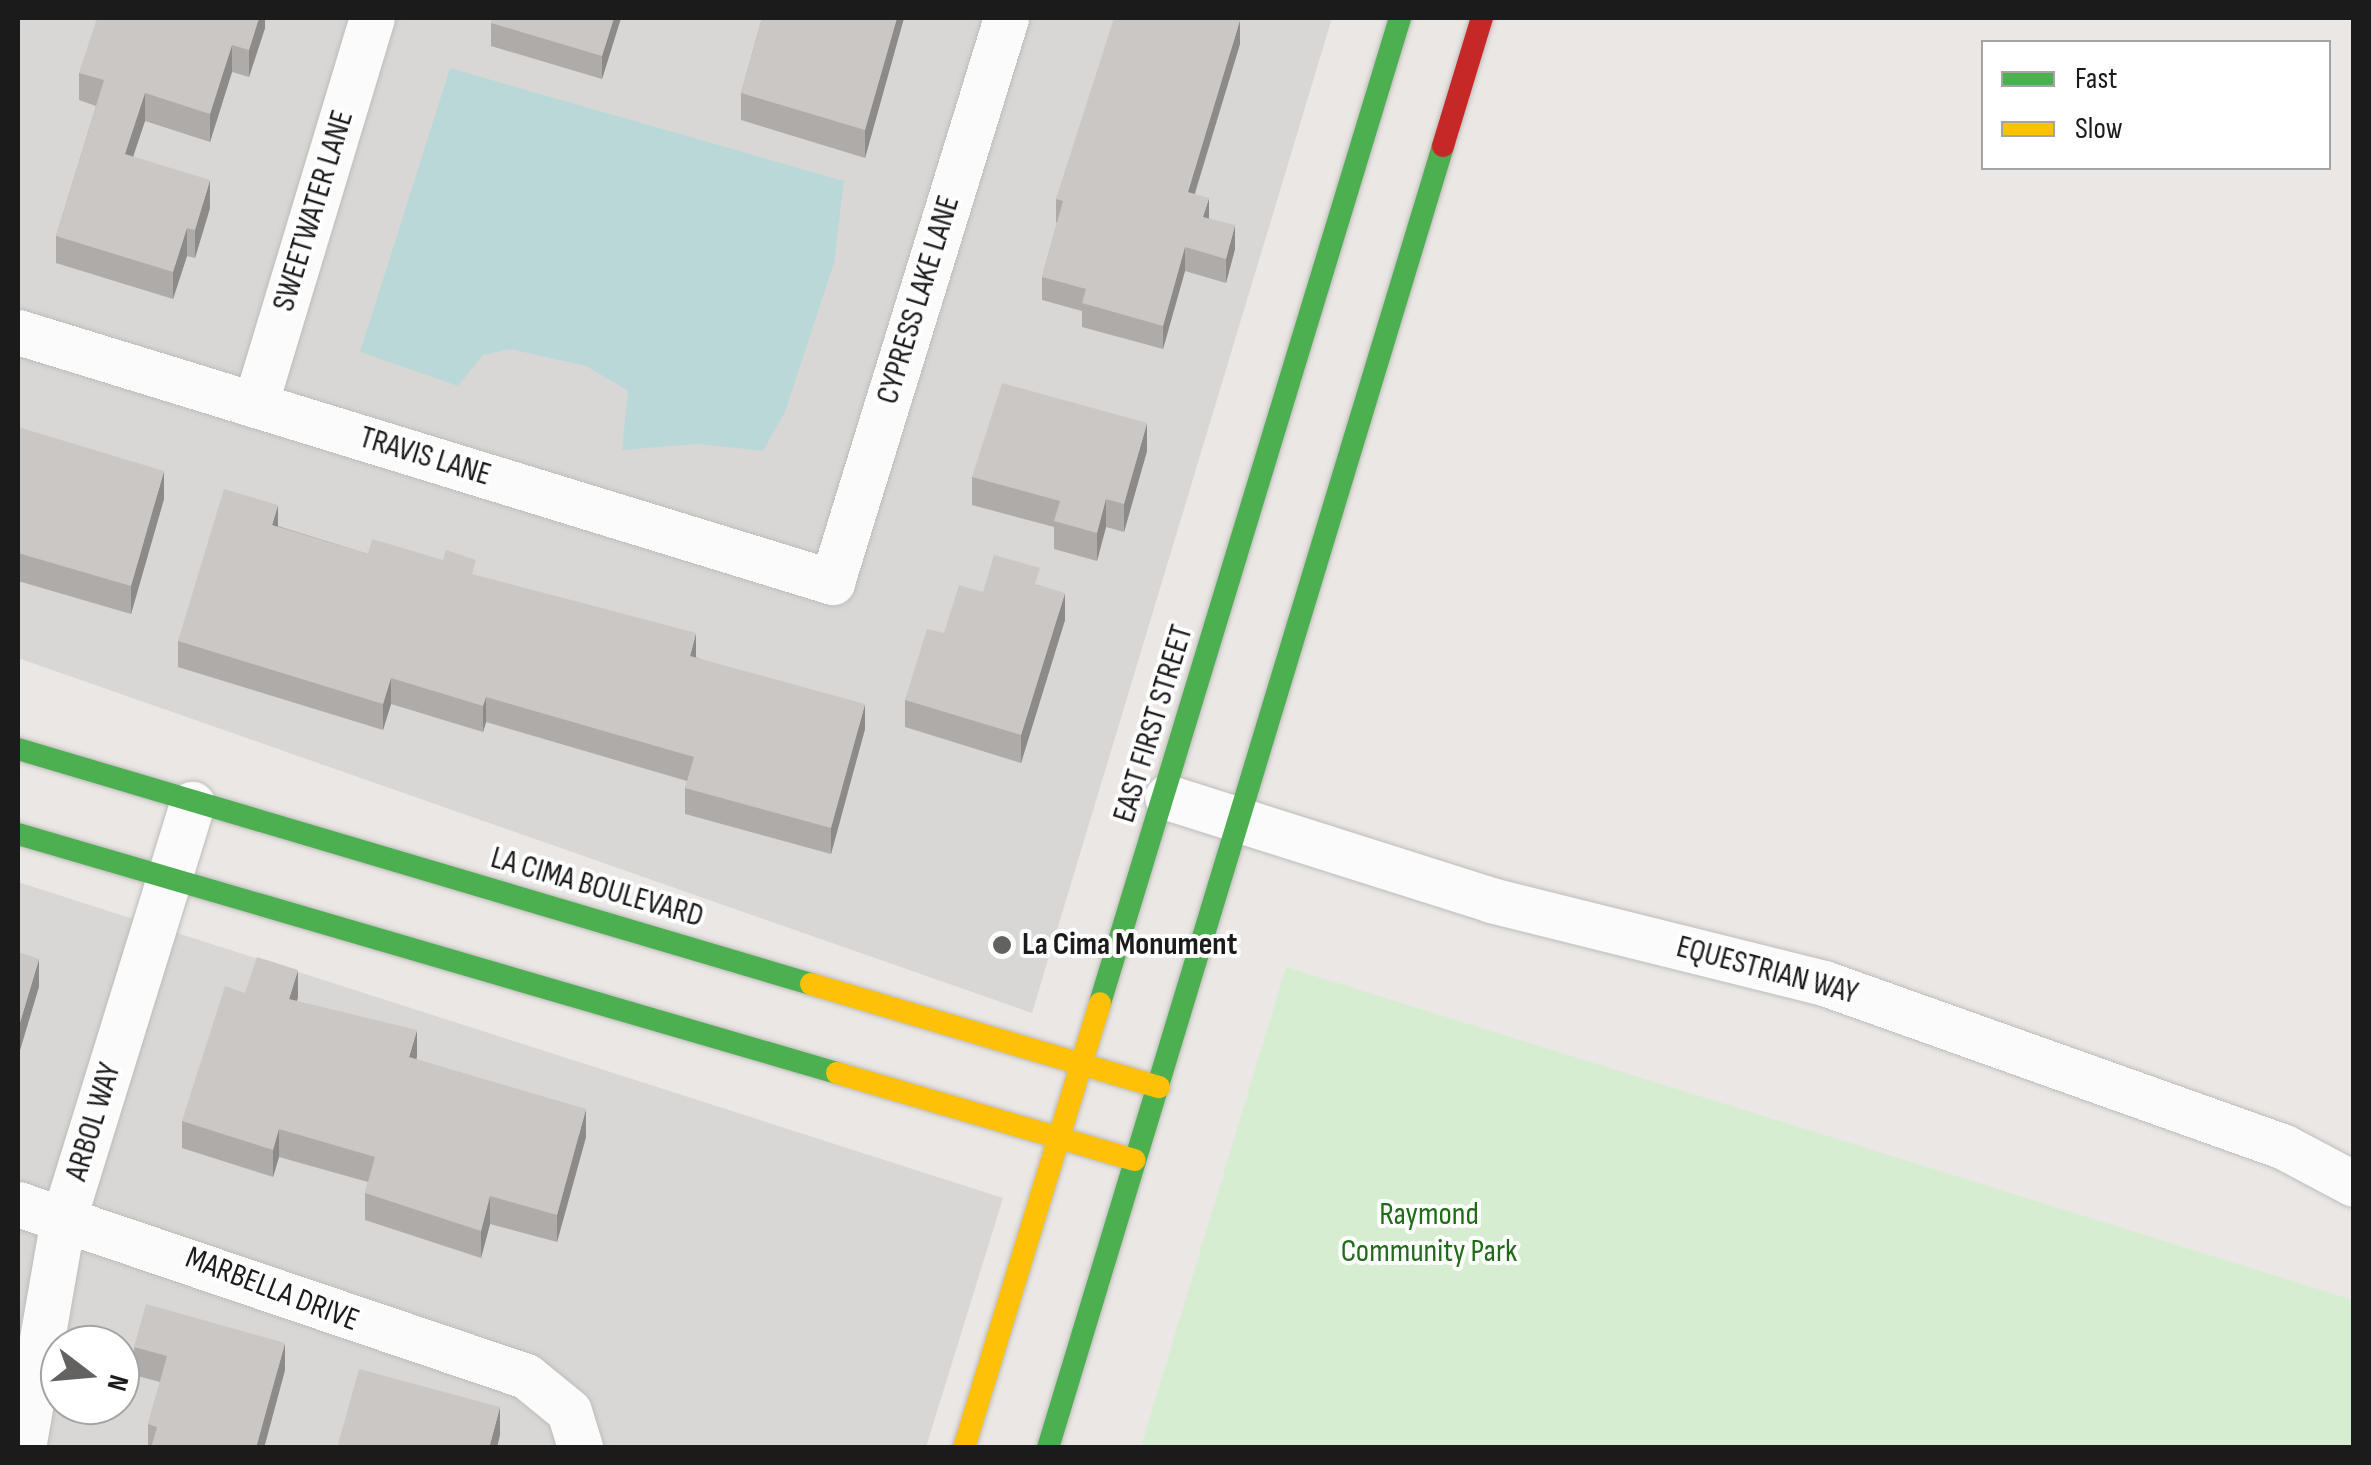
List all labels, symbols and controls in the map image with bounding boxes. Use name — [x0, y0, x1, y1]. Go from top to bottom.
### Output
legend — [1981, 40, 2331, 170]
text: Fast — [2075, 61, 2117, 97]
street label: SWEETWATER LANE — [265, 106, 363, 316]
text: Slow — [2075, 111, 2123, 147]
street label: CYPRESS LAKE LANE — [869, 191, 969, 409]
street label: TRAVIS LANE — [355, 419, 495, 495]
street label: EAST FIRST STREET — [1106, 621, 1202, 827]
street label: LA CIMA BOULEVARD — [486, 839, 708, 937]
place label: La Cima Monument — [1022, 926, 1237, 964]
street label: EQUESTRIAN WAY — [1672, 928, 1862, 1014]
marker: La Cima Monument — [991, 934, 1013, 956]
street label: ARBOL WAY — [58, 1058, 130, 1186]
park label: Raymond Community Park — [1341, 1197, 1517, 1272]
street label: MARBELLA DRIVE — [180, 1239, 364, 1341]
north arrow — [40, 1325, 140, 1425]
text: N — [99, 1371, 135, 1395]

